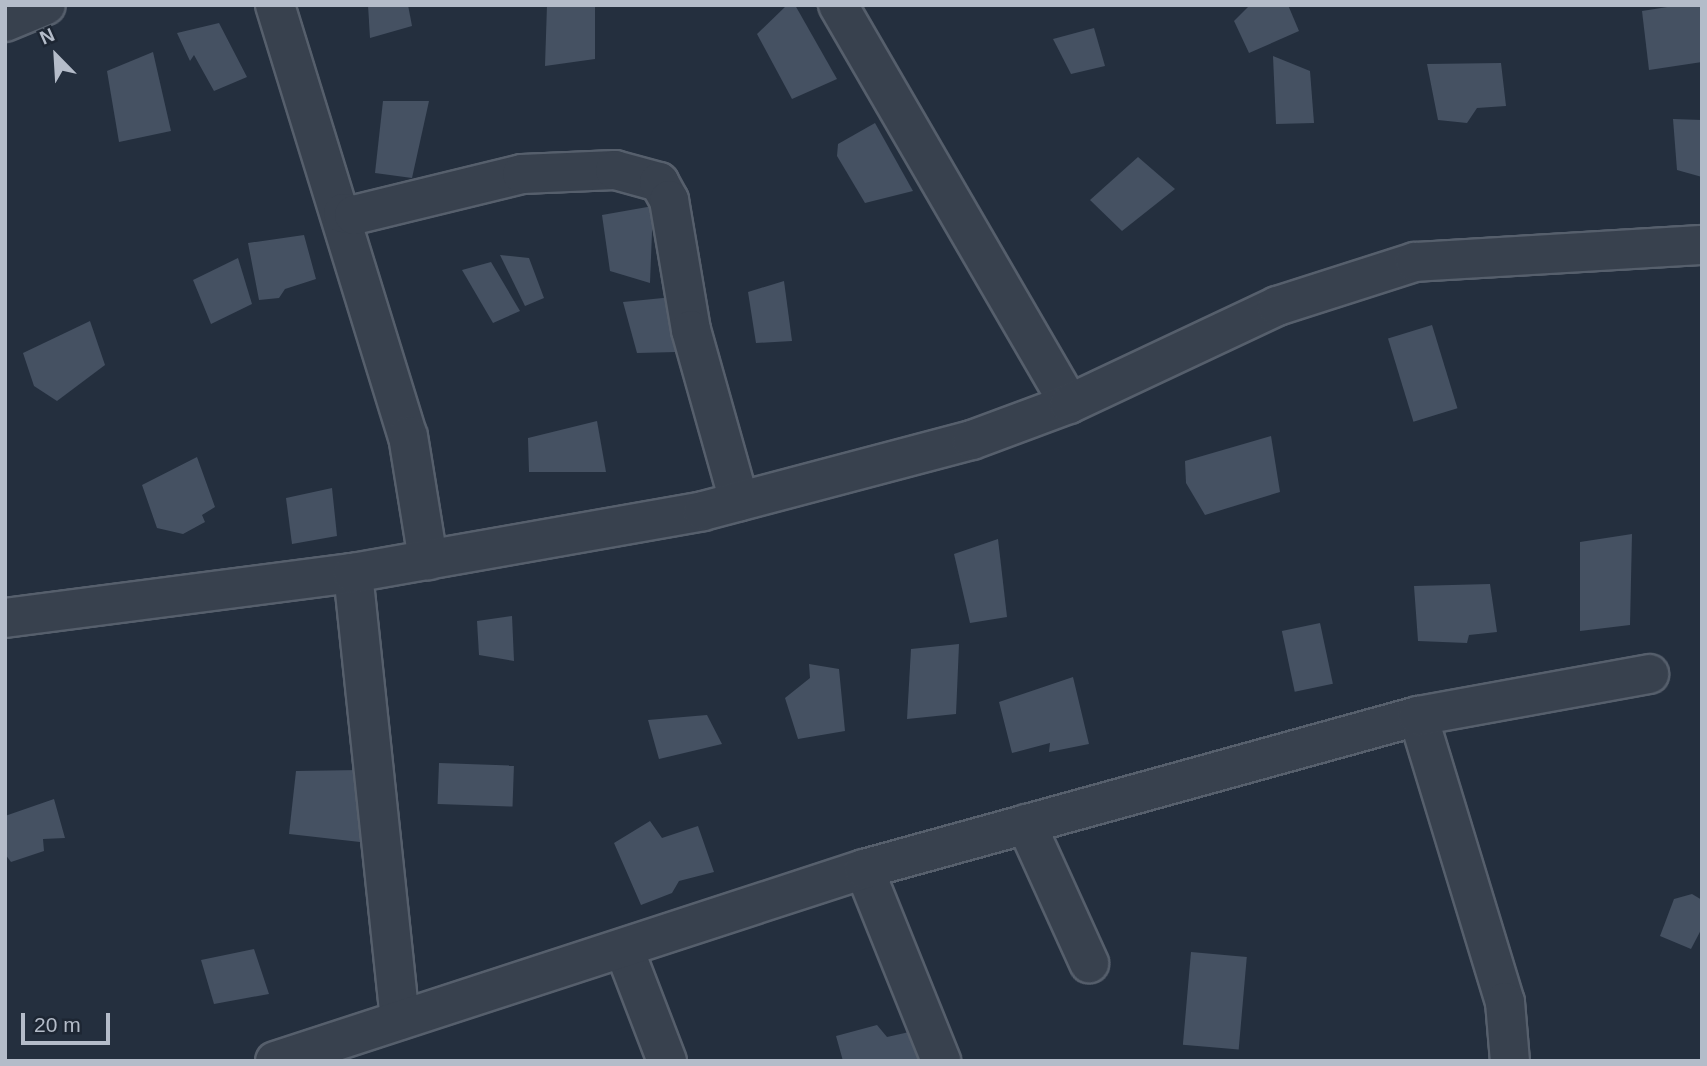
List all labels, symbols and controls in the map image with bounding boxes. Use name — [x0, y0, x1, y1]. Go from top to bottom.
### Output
north arrow — [21, 21, 91, 91]
text: N — [37, 24, 58, 49]
scale bar — [24, 1000, 114, 1044]
text: 20 m — [34, 1013, 81, 1036]

